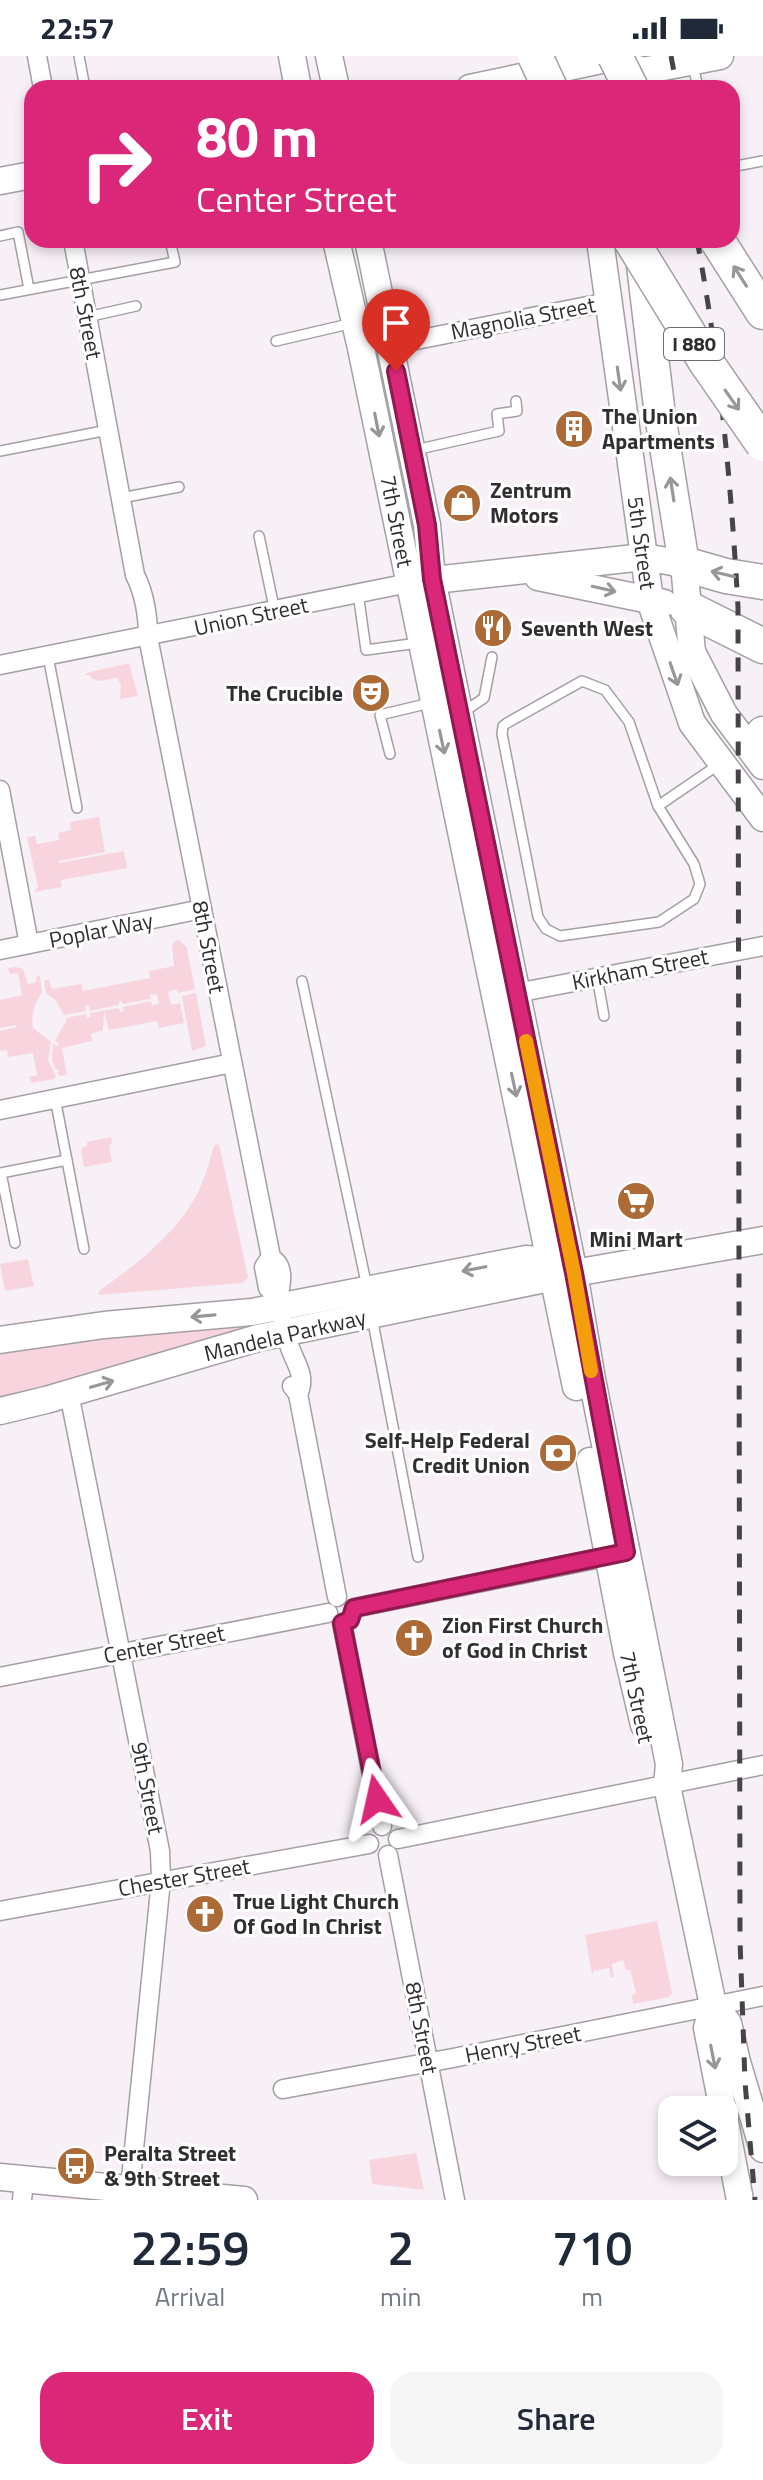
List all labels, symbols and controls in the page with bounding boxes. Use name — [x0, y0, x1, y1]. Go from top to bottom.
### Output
text: 22:57 — [40, 5, 115, 51]
text: 80 m — [196, 94, 318, 179]
icon: right — [64, 112, 168, 216]
text: Center Street — [196, 171, 397, 226]
street label: 8th Street — [60, 264, 112, 362]
one-way arrow — [731, 265, 747, 288]
street label: Magnolia Street — [448, 287, 599, 349]
pin — [362, 289, 430, 371]
icon: arrive — [374, 301, 418, 345]
road number: I 880 — [664, 328, 724, 360]
one-way arrow — [612, 366, 627, 391]
one-way arrow — [724, 389, 740, 411]
place label: The Union Apartments — [602, 399, 715, 458]
building icon: The Union Apartments — [553, 408, 595, 450]
one-way arrow — [370, 412, 385, 438]
street label: 7th Street — [371, 472, 423, 570]
place label: Zentrum Motors — [490, 473, 572, 532]
one-way arrow — [664, 477, 679, 502]
shop icon: Zentrum Motors — [441, 482, 483, 524]
street label: 5th Street — [619, 494, 665, 592]
one-way arrow — [711, 566, 737, 581]
one-way arrow — [591, 583, 616, 598]
street label: Union Street — [191, 587, 311, 645]
restaurant icon: Seventh West — [472, 607, 514, 649]
place label: Seventh West — [521, 611, 653, 645]
one-way arrow — [668, 661, 682, 686]
theatre icon: The Crucible — [350, 672, 392, 714]
place label: The Crucible — [226, 676, 343, 710]
one-way arrow — [435, 729, 450, 754]
street label: 8th Street — [183, 898, 235, 996]
street label: Poplar Way — [46, 903, 156, 957]
street label: Kirkham Street — [569, 939, 711, 999]
one-way arrow — [507, 1072, 522, 1097]
supermarket icon: Mini Mart — [615, 1180, 657, 1222]
place label: Mini Mart — [589, 1222, 683, 1256]
one-way arrow — [462, 1262, 488, 1277]
street label: Mandela Parkway — [201, 1300, 370, 1370]
one-way arrow — [190, 1309, 217, 1324]
one-way arrow — [89, 1376, 115, 1391]
place label: Self-Help Federal Credit Union — [365, 1423, 530, 1482]
bank icon: Self-Help Federal Credit Union — [537, 1432, 579, 1474]
place label: Zion First Church of God in Christ — [442, 1608, 603, 1667]
street label: Center Street — [101, 1616, 228, 1672]
church icon: Zion First Church of God in Christ — [393, 1617, 435, 1659]
street label: 7th Street — [611, 1648, 663, 1746]
street label: 9th Street — [122, 1739, 174, 1837]
position arrow — [335, 1757, 419, 1841]
street label: Chester Street — [115, 1849, 253, 1905]
place label: True Light Church Of God In Christ — [233, 1884, 399, 1943]
church icon: True Light Church Of God In Christ — [184, 1893, 226, 1935]
street label: 8th Street — [396, 1979, 448, 2077]
street label: Henry Street — [462, 2016, 584, 2072]
one-way arrow — [706, 2044, 721, 2070]
map controls — [658, 2096, 738, 2176]
button: layers — [658, 2096, 738, 2176]
place label: Peralta Street & 9th Street — [104, 2136, 236, 2195]
bus stop icon: Peralta Street & 9th Street — [55, 2145, 97, 2187]
text: 22:59 — [130, 2211, 249, 2284]
text: 2 — [387, 2211, 414, 2284]
text: 710 — [552, 2211, 633, 2284]
text: Arrival — [155, 2277, 225, 2316]
text: min — [380, 2277, 421, 2316]
text: m — [581, 2277, 603, 2316]
button: Exit — [40, 2372, 374, 2464]
button: Share — [390, 2372, 723, 2464]

